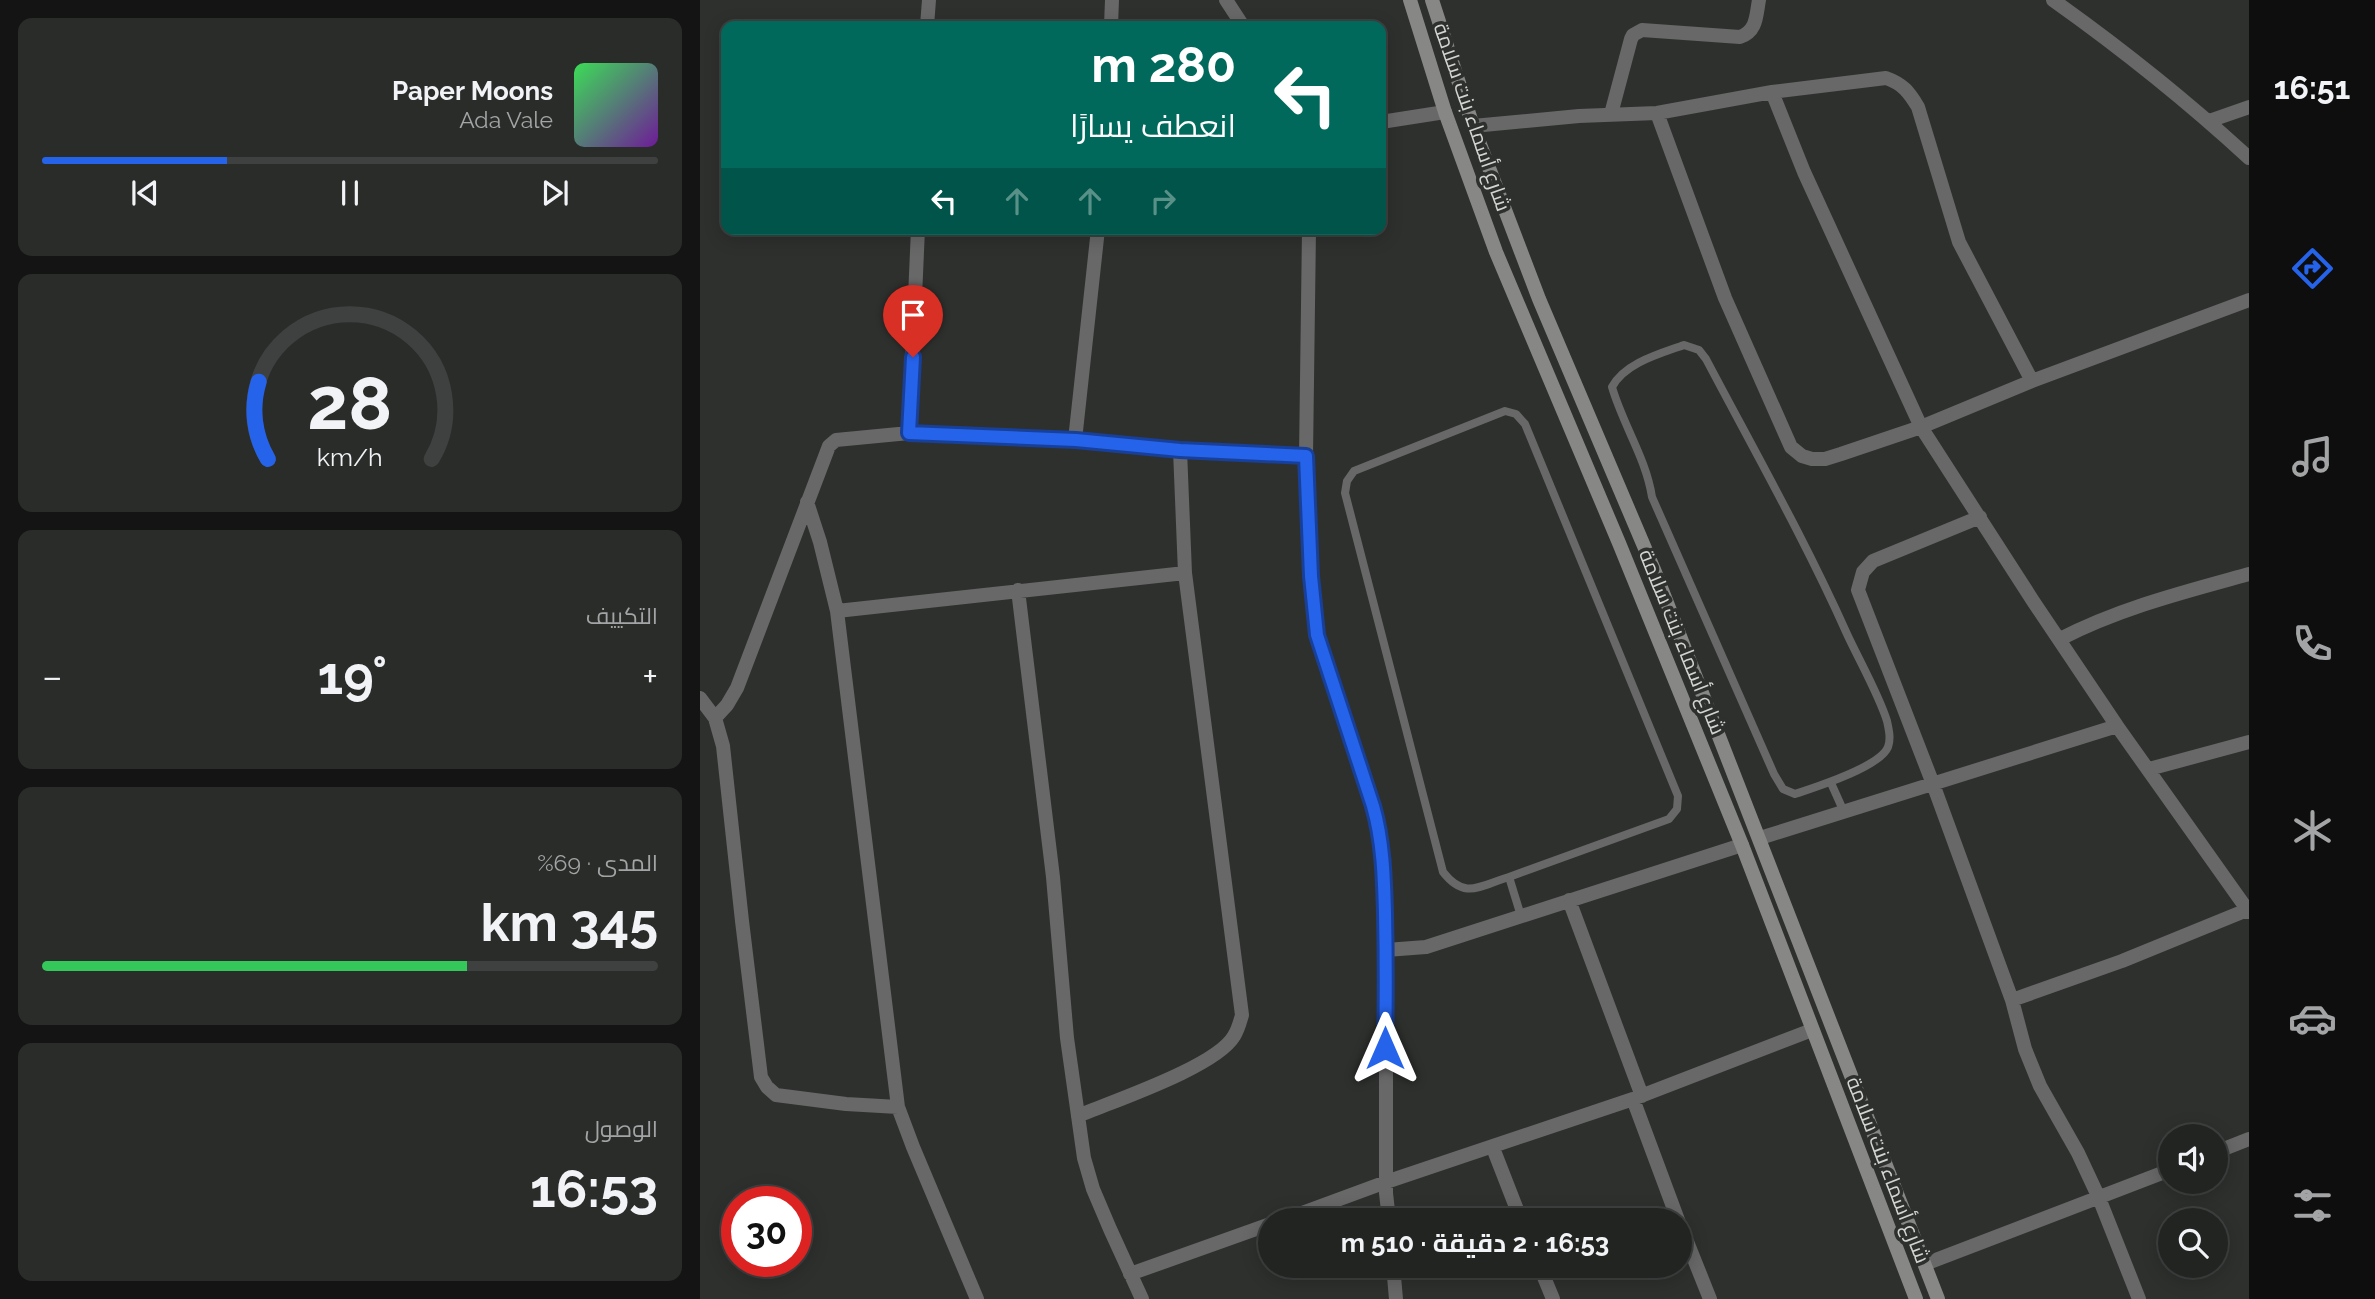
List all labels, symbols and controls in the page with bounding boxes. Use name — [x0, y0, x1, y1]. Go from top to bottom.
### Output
street label: شارع أسماء بنت سلامة — [1427, 19, 1516, 215]
text: 280 m — [1091, 36, 1236, 93]
icon: left — [1260, 49, 1351, 140]
text: 16:51 — [2274, 69, 2350, 106]
text: Paper Moons — [392, 76, 553, 106]
text: Ada Vale — [459, 106, 553, 133]
text: انعطف يسارًا — [1070, 107, 1236, 144]
icon: previous — [126, 174, 164, 212]
icon: pause — [331, 174, 369, 212]
icon: next — [536, 174, 574, 212]
icon: left — [925, 182, 963, 220]
icon: ahead — [998, 182, 1036, 220]
icon: ahead — [1071, 182, 1109, 220]
icon: right — [1144, 182, 1182, 220]
icon: directions — [2288, 244, 2337, 293]
pin — [883, 285, 943, 357]
icon: arrive — [894, 296, 932, 334]
text: 28 — [307, 362, 393, 447]
icon: music — [2288, 432, 2337, 481]
text: km/h — [317, 442, 383, 472]
street label: شارع أسماء بنت سلامة — [1632, 546, 1731, 739]
text: التكييف — [586, 602, 658, 629]
icon: phone — [2288, 619, 2337, 668]
text: 19° — [318, 645, 387, 706]
text: − — [42, 654, 62, 699]
text: + — [642, 654, 658, 699]
icon: climate — [2288, 806, 2337, 855]
text: المدى · 69% — [537, 849, 658, 876]
text: 345 km — [481, 892, 658, 953]
icon: car — [2288, 994, 2337, 1043]
position arrow — [1348, 1011, 1422, 1085]
street label: شارع أسماء بنت سلامة — [1840, 1073, 1936, 1267]
text: الوصول — [585, 1115, 658, 1142]
map controls — [2158, 1124, 2228, 1278]
button: sound — [2158, 1124, 2228, 1194]
text: 16:53 — [530, 1158, 658, 1219]
icon: filters — [2288, 1181, 2337, 1230]
speed limit sign: 30 — [721, 1186, 812, 1277]
button: search — [2158, 1208, 2228, 1278]
text: 16:53 · 2 دقيقة · 510 m — [1341, 1228, 1609, 1258]

